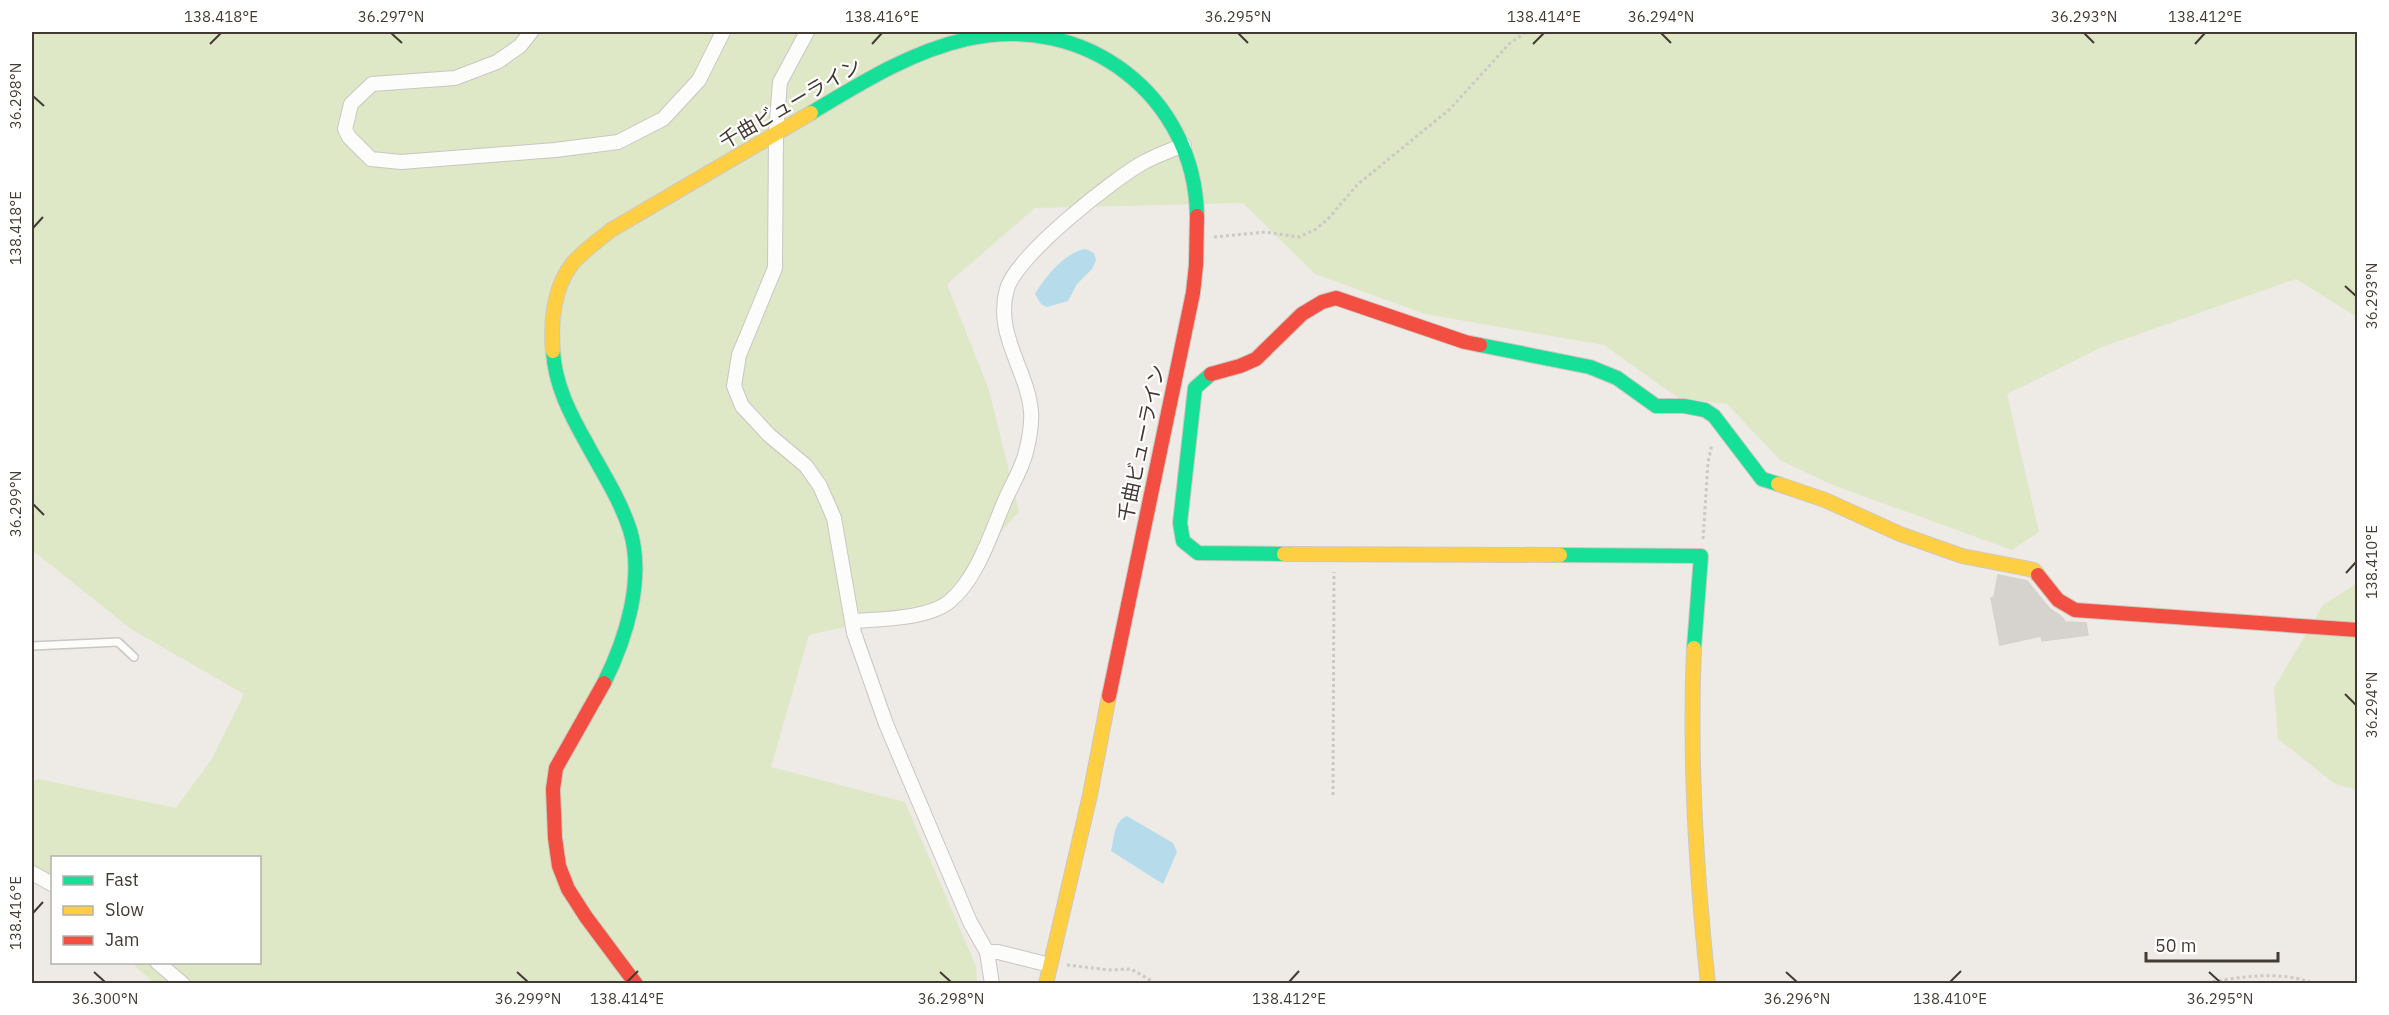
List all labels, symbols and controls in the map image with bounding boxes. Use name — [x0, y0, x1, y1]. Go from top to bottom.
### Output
text: 138.418°E — [184, 7, 258, 26]
text: 36.297°N — [358, 7, 424, 26]
text: 138.416°E — [845, 7, 919, 26]
text: 36.295°N — [1205, 7, 1271, 26]
text: 138.414°E — [1507, 7, 1581, 26]
text: 36.294°N — [1628, 7, 1694, 26]
text: 36.293°N — [2051, 7, 2117, 26]
text: 138.412°E — [2168, 7, 2242, 26]
street label: 千曲ビューライン — [714, 51, 866, 155]
text: 36.298°N — [6, 63, 25, 129]
text: 138.418°E — [6, 191, 25, 265]
text: 36.293°N — [2362, 263, 2381, 329]
street label: 千曲ビューライン — [1111, 362, 1171, 524]
text: 36.299°N — [6, 471, 25, 537]
text: 138.410°E — [2362, 525, 2381, 599]
text: 36.294°N — [2362, 672, 2381, 738]
legend — [51, 856, 261, 964]
text: Fast — [105, 868, 139, 891]
text: 138.416°E — [6, 876, 25, 950]
text: Slow — [105, 898, 144, 921]
scale bar — [2146, 925, 2278, 963]
text: Jam — [105, 928, 140, 951]
text: 50 m — [2155, 934, 2197, 957]
text: 36.300°N — [72, 989, 138, 1008]
text: 36.299°N — [495, 989, 561, 1008]
text: 138.414°E — [590, 989, 664, 1008]
text: 36.298°N — [918, 989, 984, 1008]
text: 138.412°E — [1252, 989, 1326, 1008]
text: 36.296°N — [1764, 989, 1830, 1008]
text: 138.410°E — [1913, 989, 1987, 1008]
text: 36.295°N — [2187, 989, 2253, 1008]

